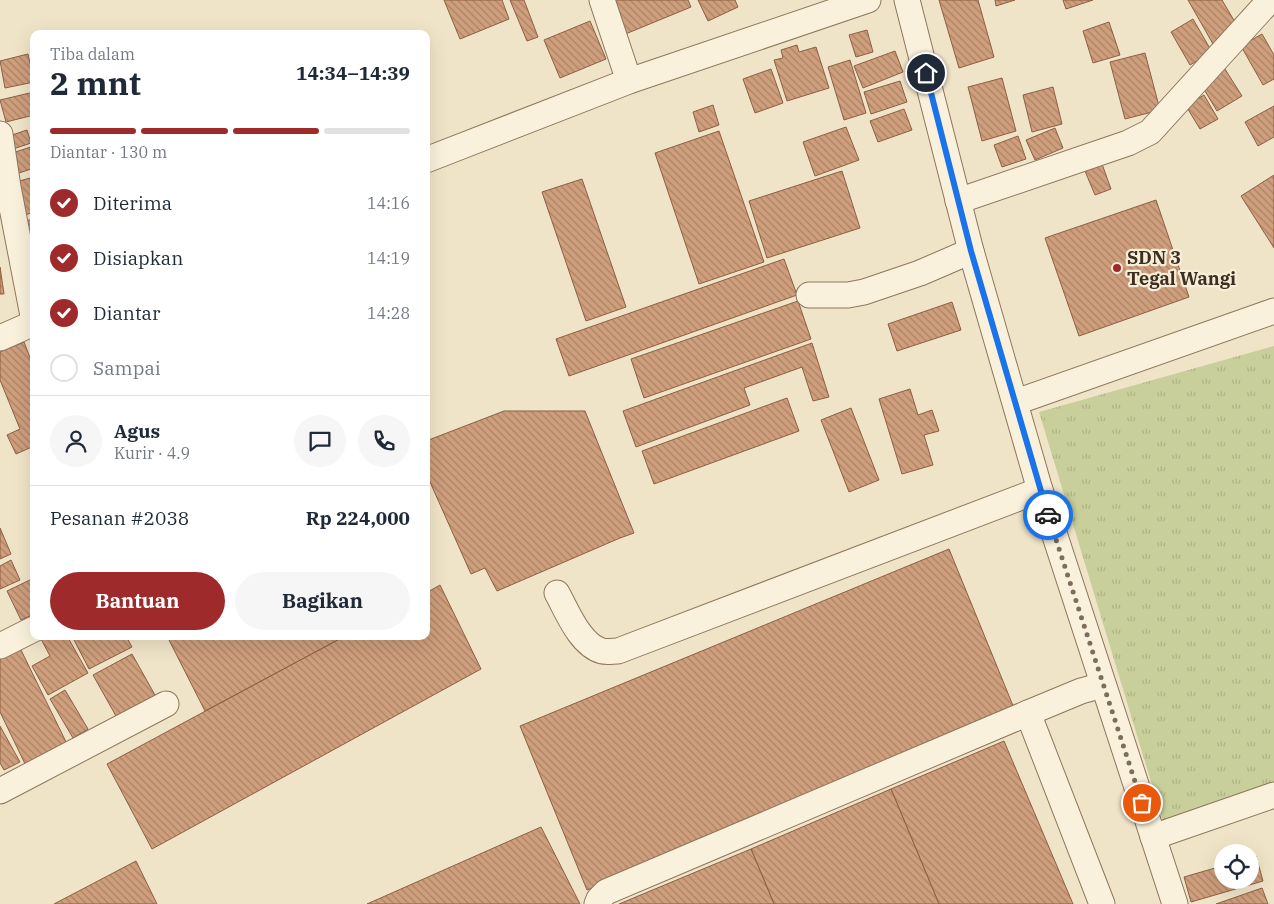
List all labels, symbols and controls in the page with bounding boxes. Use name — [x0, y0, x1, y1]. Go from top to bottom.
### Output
text: Tiba dalam — [50, 44, 135, 64]
pin — [905, 52, 947, 94]
icon: home — [912, 59, 940, 87]
text: 14:34–14:39 — [296, 61, 410, 85]
text: 2 mnt — [50, 62, 141, 104]
text: Diantar · 130 m — [50, 142, 167, 162]
icon: check — [50, 189, 78, 217]
text: Diterima — [93, 191, 172, 215]
text: 14:16 — [367, 193, 410, 213]
icon: check — [50, 244, 78, 272]
text: Disiapkan — [93, 246, 183, 270]
place label: SDN 3 Tegal Wangi — [1127, 246, 1236, 290]
text: 14:19 — [367, 248, 410, 268]
marker: SDN 3 Tegal Wangi — [1111, 262, 1123, 274]
icon: check — [50, 299, 78, 327]
text: Diantar — [93, 301, 160, 325]
text: 14:28 — [367, 303, 410, 323]
text: Sampai — [93, 356, 161, 380]
button: person — [50, 415, 102, 467]
button: chat — [294, 415, 346, 467]
button: phone — [358, 415, 410, 467]
text: Agus — [114, 419, 160, 443]
text: Kurir · 4.9 — [114, 443, 190, 463]
courier — [1023, 490, 1073, 540]
icon: car — [1034, 501, 1062, 529]
text: Pesanan #2038 — [50, 506, 189, 530]
text: Rp 224,000 — [306, 506, 410, 530]
button: Bantuan — [50, 572, 225, 630]
button: Bagikan — [235, 572, 410, 630]
pin — [1121, 782, 1163, 824]
icon: bag — [1128, 789, 1156, 817]
map controls — [1214, 844, 1259, 889]
button: locate — [1214, 844, 1259, 889]

